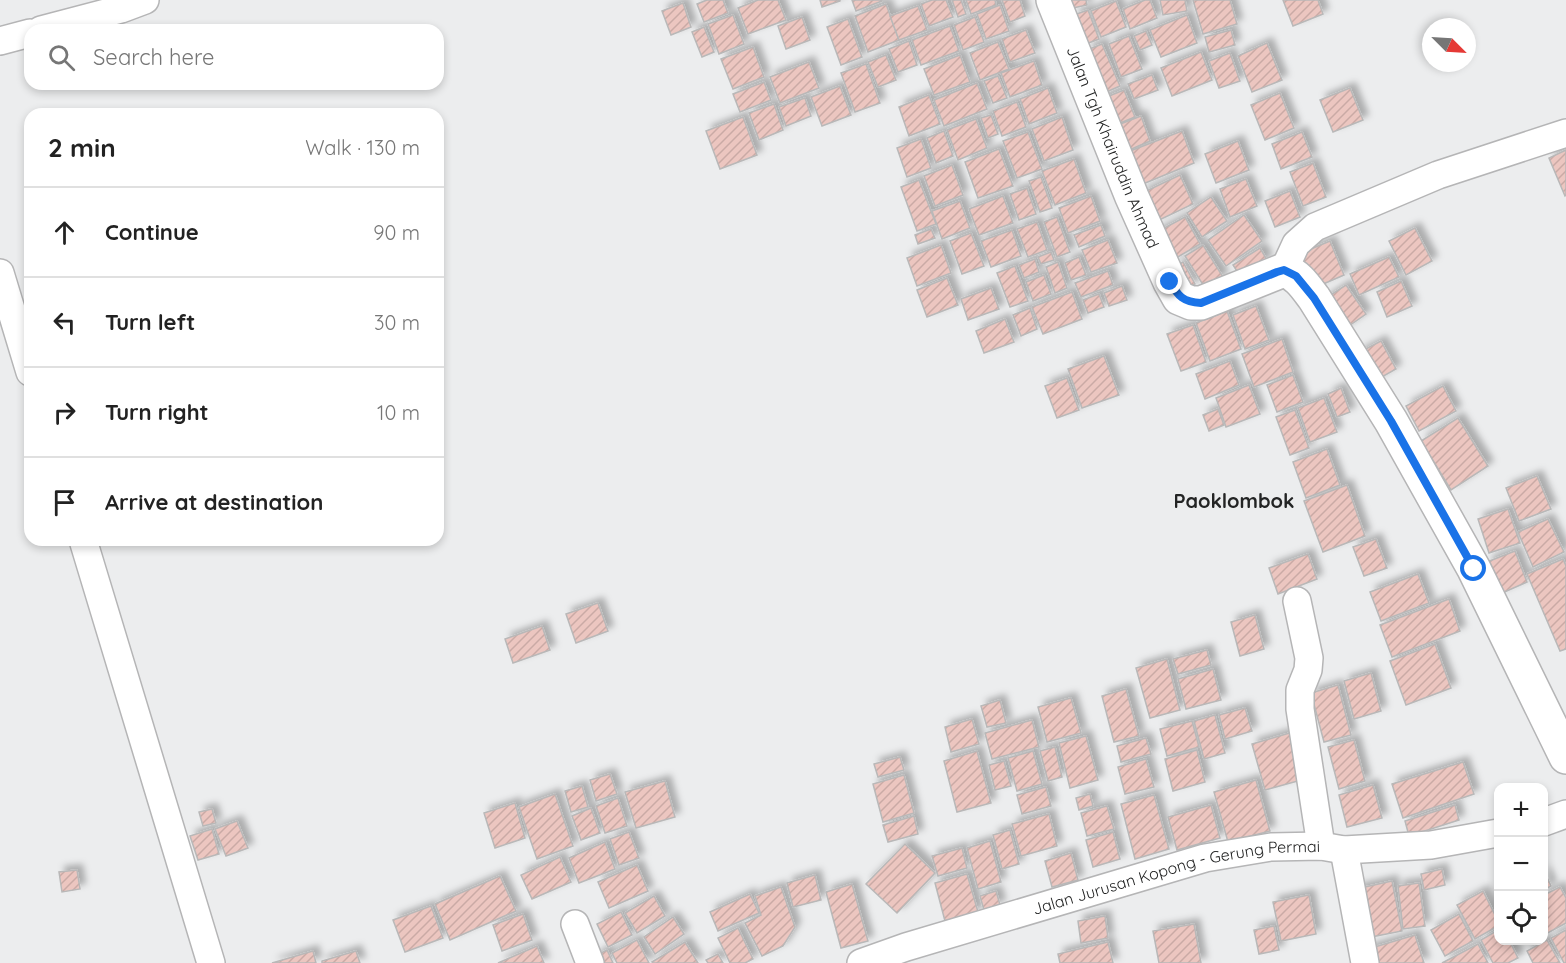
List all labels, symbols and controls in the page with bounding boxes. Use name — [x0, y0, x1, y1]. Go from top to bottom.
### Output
north arrow — [1422, 18, 1476, 72]
search box — [24, 24, 444, 90]
icon: search — [45, 41, 78, 74]
text: Search here — [93, 43, 214, 71]
street label: Jalan Tgh Khairuddin Ahmad — [1063, 43, 1164, 251]
text: 2 min — [48, 131, 116, 164]
text: Walk · 130 m — [305, 135, 420, 160]
icon: ahead — [48, 216, 81, 249]
text: Continue — [105, 218, 199, 246]
text: 90 m — [373, 220, 420, 245]
route end — [1156, 268, 1182, 294]
icon: left — [48, 306, 81, 339]
text: Turn left — [105, 308, 195, 336]
text: 30 m — [374, 310, 420, 335]
icon: right — [48, 396, 81, 429]
text: Turn right — [105, 398, 209, 426]
text: 10 m — [377, 400, 420, 425]
icon: arrive — [48, 486, 81, 519]
text: Arrive at destination — [105, 488, 323, 516]
district label: Paoklombok — [1174, 488, 1294, 513]
route start — [1460, 555, 1486, 581]
map controls — [1494, 783, 1548, 945]
button: + — [1494, 783, 1548, 837]
street label: Jalan Jurusan Kopong - Gerung Permai — [1030, 836, 1320, 919]
button: − — [1494, 837, 1548, 891]
button: locate — [1494, 891, 1548, 945]

